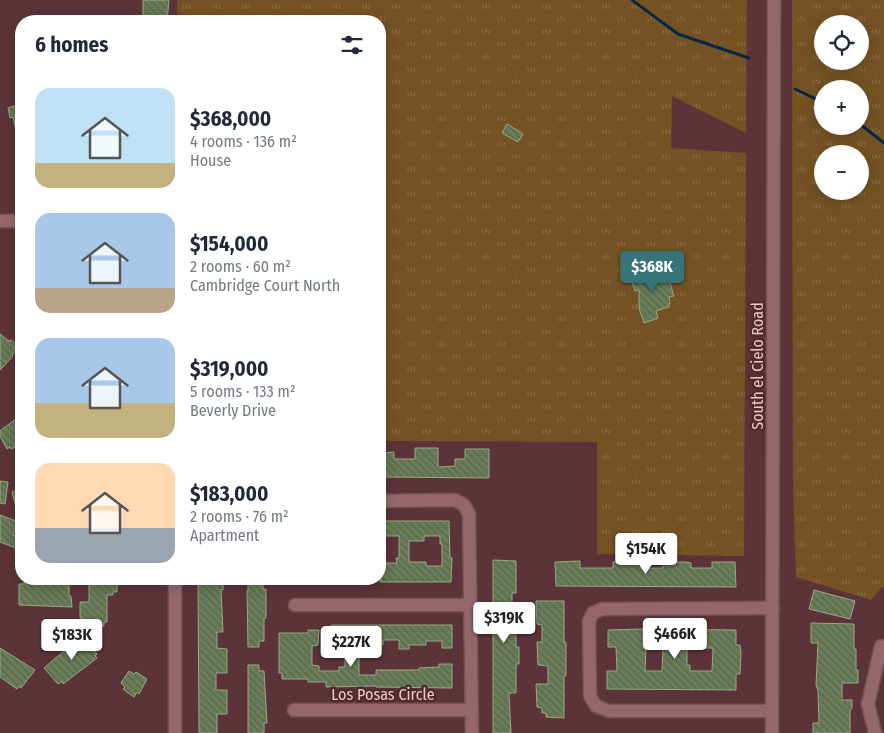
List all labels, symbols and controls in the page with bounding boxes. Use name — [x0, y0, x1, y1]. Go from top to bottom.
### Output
map controls — [814, 15, 869, 200]
button: locate — [814, 15, 869, 70]
icon: filters — [338, 31, 366, 59]
text: 6 homes — [35, 32, 108, 58]
button: + — [814, 80, 869, 135]
text: $368,000 — [190, 106, 271, 132]
icon: home — [75, 108, 135, 168]
text: 4 rooms · 136 m² — [190, 132, 297, 151]
button: − — [814, 145, 869, 200]
text: House — [190, 151, 231, 170]
text: $154,000 — [190, 231, 269, 257]
icon: home — [75, 233, 135, 293]
pin: $368K — [617, 250, 687, 293]
text: 2 rooms · 60 m² — [190, 257, 291, 276]
text: $368K — [631, 257, 673, 276]
text: Cambridge Court North — [190, 276, 340, 295]
street label: South el Cielo Road — [748, 302, 767, 430]
text: $319,000 — [190, 356, 269, 382]
icon: home — [75, 358, 135, 418]
text: 5 rooms · 133 m² — [190, 382, 296, 401]
text: Beverly Drive — [190, 401, 276, 420]
text: $183,000 — [190, 481, 268, 507]
icon: home — [75, 483, 135, 543]
text: 2 rooms · 76 m² — [190, 507, 289, 526]
text: Apartment — [190, 526, 259, 545]
pin: $154K — [611, 532, 681, 575]
text: $154K — [626, 539, 666, 558]
pin: $319K — [469, 602, 539, 644]
text: $319K — [484, 608, 524, 627]
pin: $183K — [37, 618, 107, 661]
pin: $466K — [640, 618, 710, 660]
text: $466K — [654, 624, 696, 643]
text: $183K — [52, 625, 92, 644]
pin: $227K — [316, 626, 386, 668]
text: $227K — [332, 632, 370, 651]
street label: Los Posas Circle — [331, 685, 435, 704]

